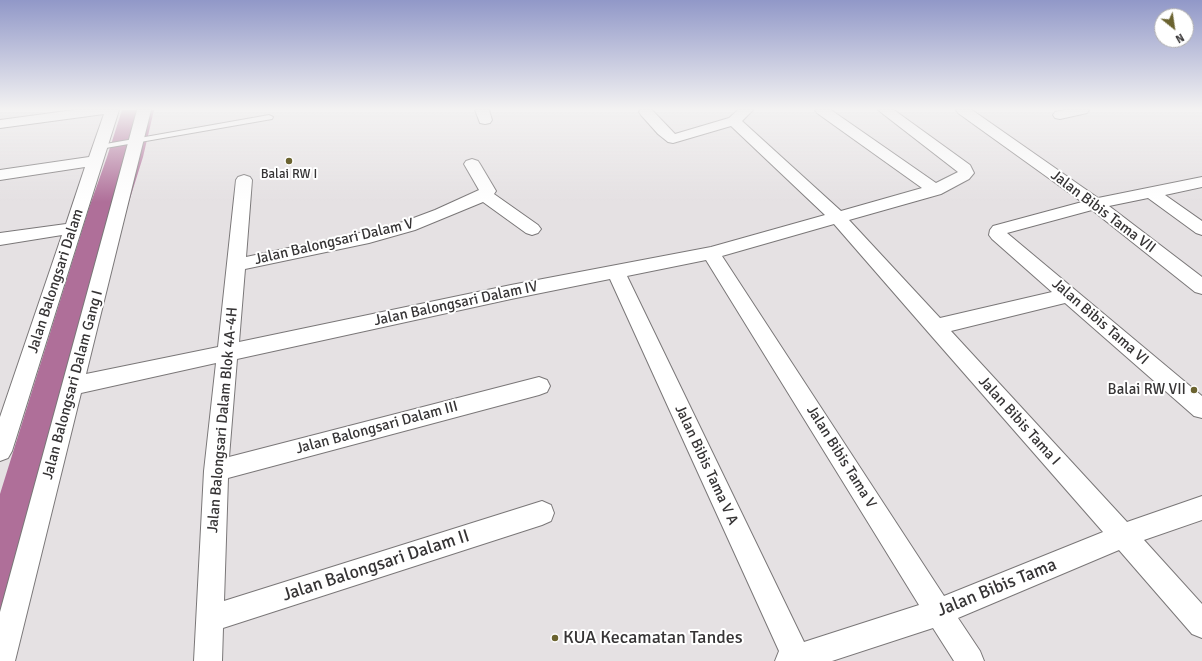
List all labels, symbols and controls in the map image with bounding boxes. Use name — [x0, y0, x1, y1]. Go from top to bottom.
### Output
north arrow — [1154, 8, 1194, 48]
text: N — [1173, 30, 1186, 46]
marker: Balai RW I — [284, 156, 294, 166]
place label: Balai RW I — [261, 167, 317, 183]
street label: Jalan Bibis Tama VII — [1047, 167, 1159, 257]
street label: Jalan Balongsari Dalam — [24, 207, 88, 355]
street label: Jalan Balongsari Dalam V — [253, 215, 415, 269]
street label: Jalan Bibis Tama VI — [1048, 275, 1152, 369]
street label: Jalan Balongsari Dalam IV — [372, 278, 540, 330]
street label: Jalan Balongsari Dalam Gang I — [39, 288, 107, 482]
street label: Jalan Balongsari Dalam Blok 4A-4H — [204, 306, 242, 534]
street label: Jalan Bibis Tama I — [974, 373, 1064, 469]
place label: Balai RW VII — [1108, 381, 1186, 399]
marker: Balai RW VII — [1189, 385, 1199, 395]
street label: Jalan Balongsari Dalam III — [294, 398, 460, 458]
street label: Jalan Bibis Tama V A — [670, 402, 742, 528]
street label: Jalan Bibis Tama V — [802, 402, 880, 512]
street label: Jalan Balongsari Dalam II — [280, 526, 472, 606]
street label: Jalan Bibis Tama — [934, 554, 1060, 622]
place label: KUA Kecamatan Tandes — [563, 627, 743, 649]
marker: KUA Kecamatan Tandes — [550, 633, 560, 643]

